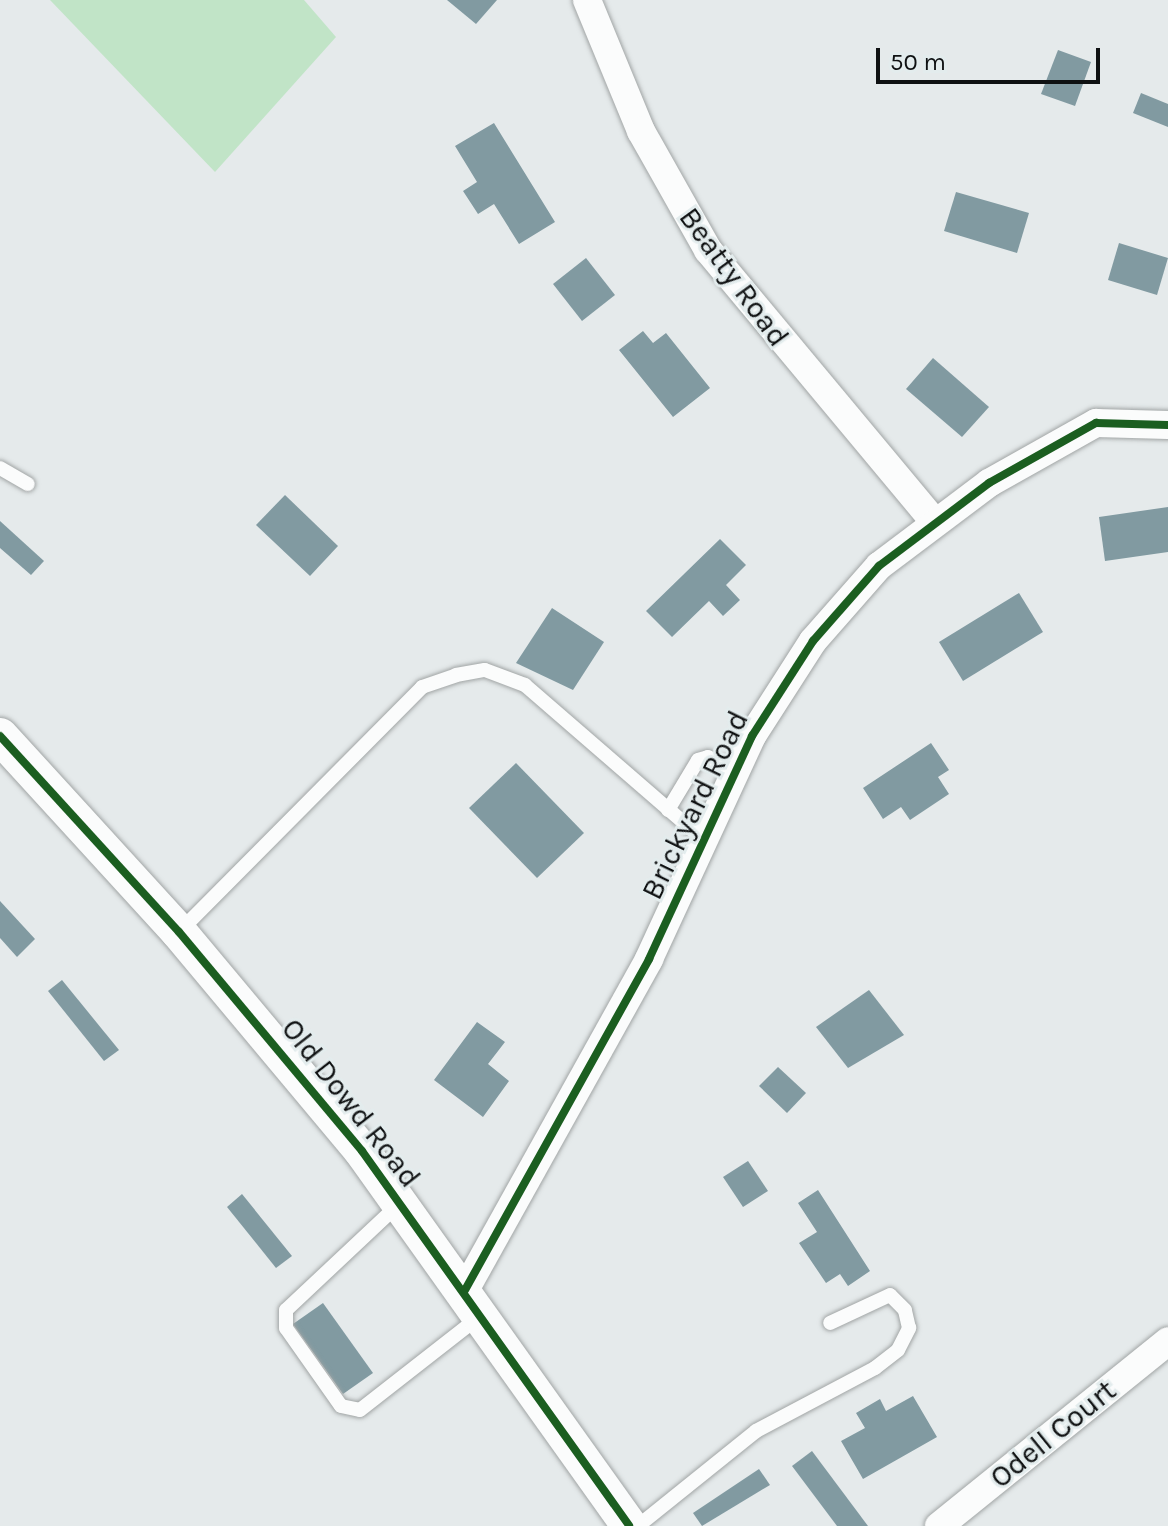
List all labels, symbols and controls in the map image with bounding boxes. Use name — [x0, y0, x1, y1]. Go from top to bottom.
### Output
scale bar — [880, 32, 1104, 82]
text: 50 m — [890, 48, 946, 76]
street label: Beatty Road — [671, 200, 797, 354]
street label: Brickyard Road — [634, 705, 756, 905]
street label: Old Dowd Road — [274, 1011, 428, 1195]
street label: Odell Court — [983, 1372, 1123, 1496]

